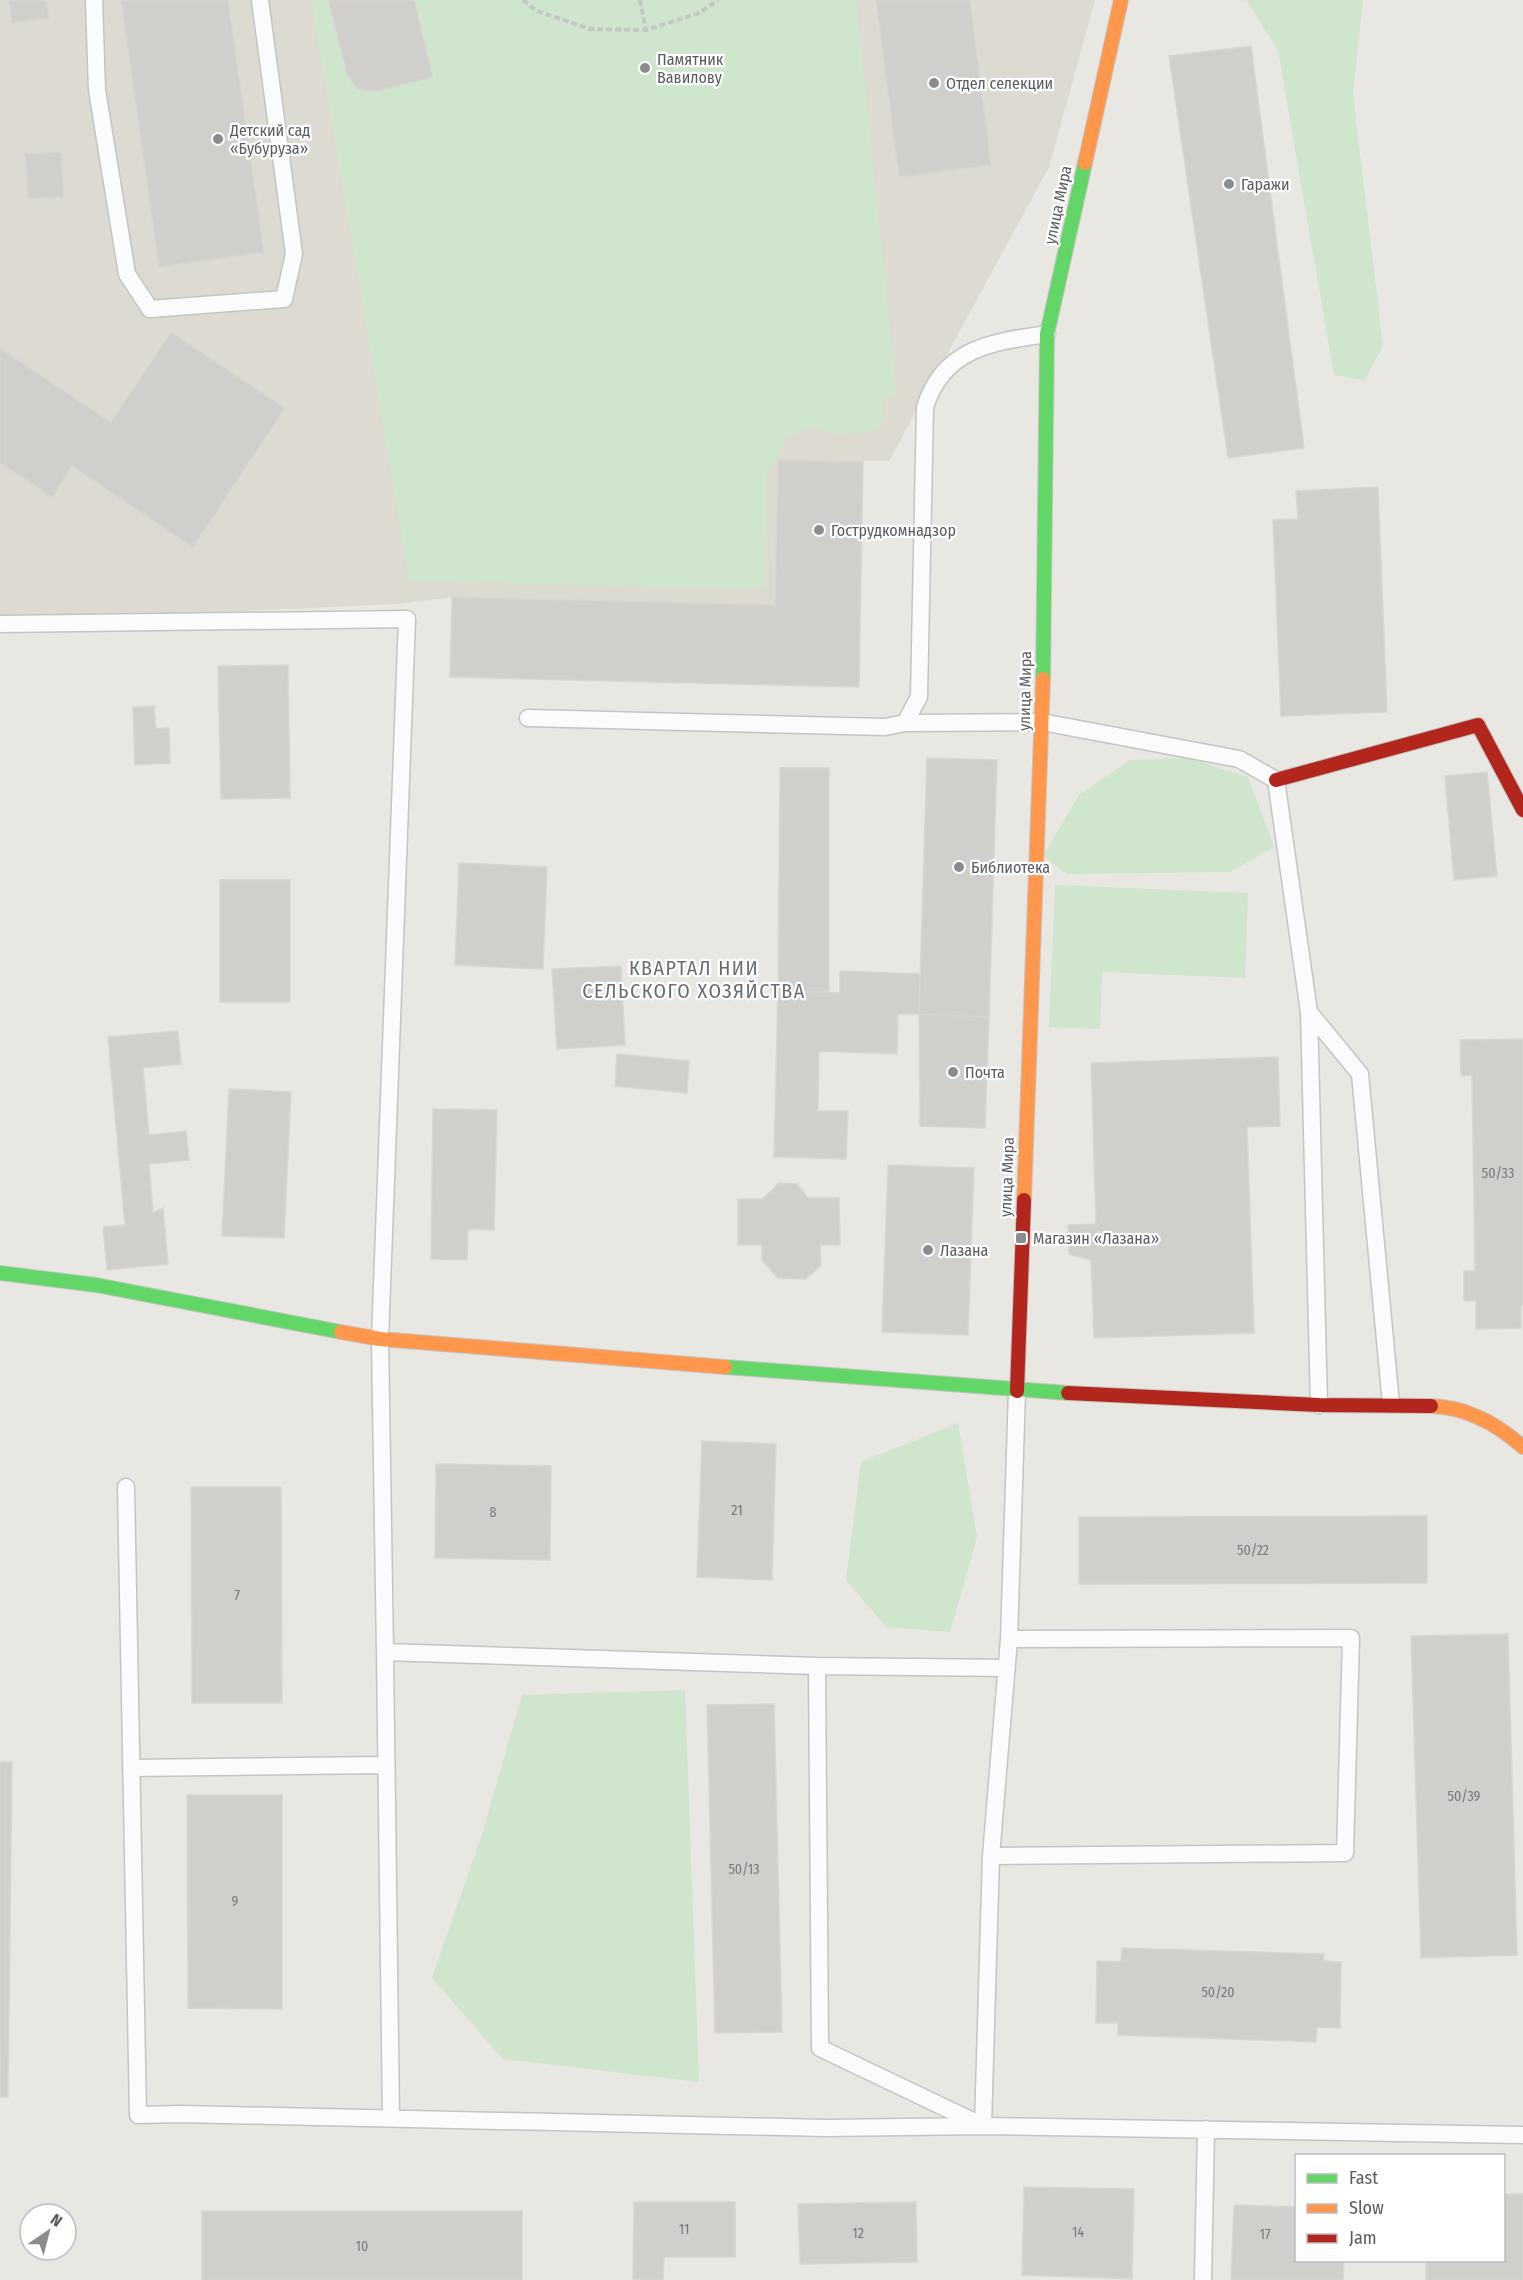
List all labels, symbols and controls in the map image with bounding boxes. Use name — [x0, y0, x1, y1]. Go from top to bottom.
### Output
place label: Памятник Вавилову — [657, 50, 724, 87]
marker: Памятник Вавилову — [638, 61, 652, 75]
place label: Отдел селекции — [946, 74, 1053, 93]
marker: Отдел селекции — [927, 76, 941, 90]
place label: Детский сад «Бубуруза» — [229, 121, 310, 158]
marker: Детский сад «Бубуруза» — [211, 132, 225, 146]
street label: улица Мира — [1040, 164, 1076, 246]
place label: Гаражи — [1241, 175, 1290, 194]
marker: Гаражи — [1222, 177, 1236, 191]
place label: Гострудкомнадзор — [831, 521, 956, 540]
marker: Гострудкомнадзор — [812, 523, 826, 537]
street label: улица Мира — [1015, 651, 1035, 731]
place label: Библиотека — [971, 858, 1050, 877]
marker: Библиотека — [952, 860, 966, 874]
district label: КВАРТАЛ НИИ СЕЛЬСКОГО ХОЗЯЙСТВА — [582, 956, 806, 1003]
place label: Почта — [965, 1063, 1005, 1082]
marker: Почта — [946, 1065, 960, 1079]
street label: улица Мира — [996, 1137, 1018, 1217]
house number: 50/33 — [1482, 1165, 1514, 1182]
place label: Магазин «Лазана» — [1033, 1229, 1159, 1248]
marker: Магазин «Лазана» — [1014, 1231, 1028, 1245]
place label: Лазана — [940, 1241, 989, 1260]
marker: Лазана — [921, 1243, 935, 1257]
house number: 21 — [731, 1502, 743, 1519]
house number: 8 — [490, 1504, 497, 1521]
house number: 50/22 — [1237, 1542, 1269, 1559]
house number: 7 — [234, 1587, 240, 1604]
house number: 50/39 — [1448, 1788, 1481, 1805]
house number: 50/13 — [728, 1861, 760, 1878]
house number: 9 — [232, 1893, 239, 1910]
house number: 50/20 — [1201, 1984, 1235, 2001]
legend — [1295, 2154, 1505, 2262]
text: Fast — [1349, 2167, 1378, 2189]
text: Slow — [1349, 2197, 1384, 2219]
north arrow — [18, 2202, 78, 2262]
text: N — [47, 2210, 66, 2231]
house number: 11 — [679, 2221, 689, 2238]
house number: 14 — [1072, 2224, 1084, 2241]
house number: 12 — [852, 2225, 864, 2242]
house number: 17 — [1259, 2226, 1271, 2243]
text: Jam — [1349, 2227, 1377, 2249]
house number: 10 — [356, 2238, 368, 2255]

